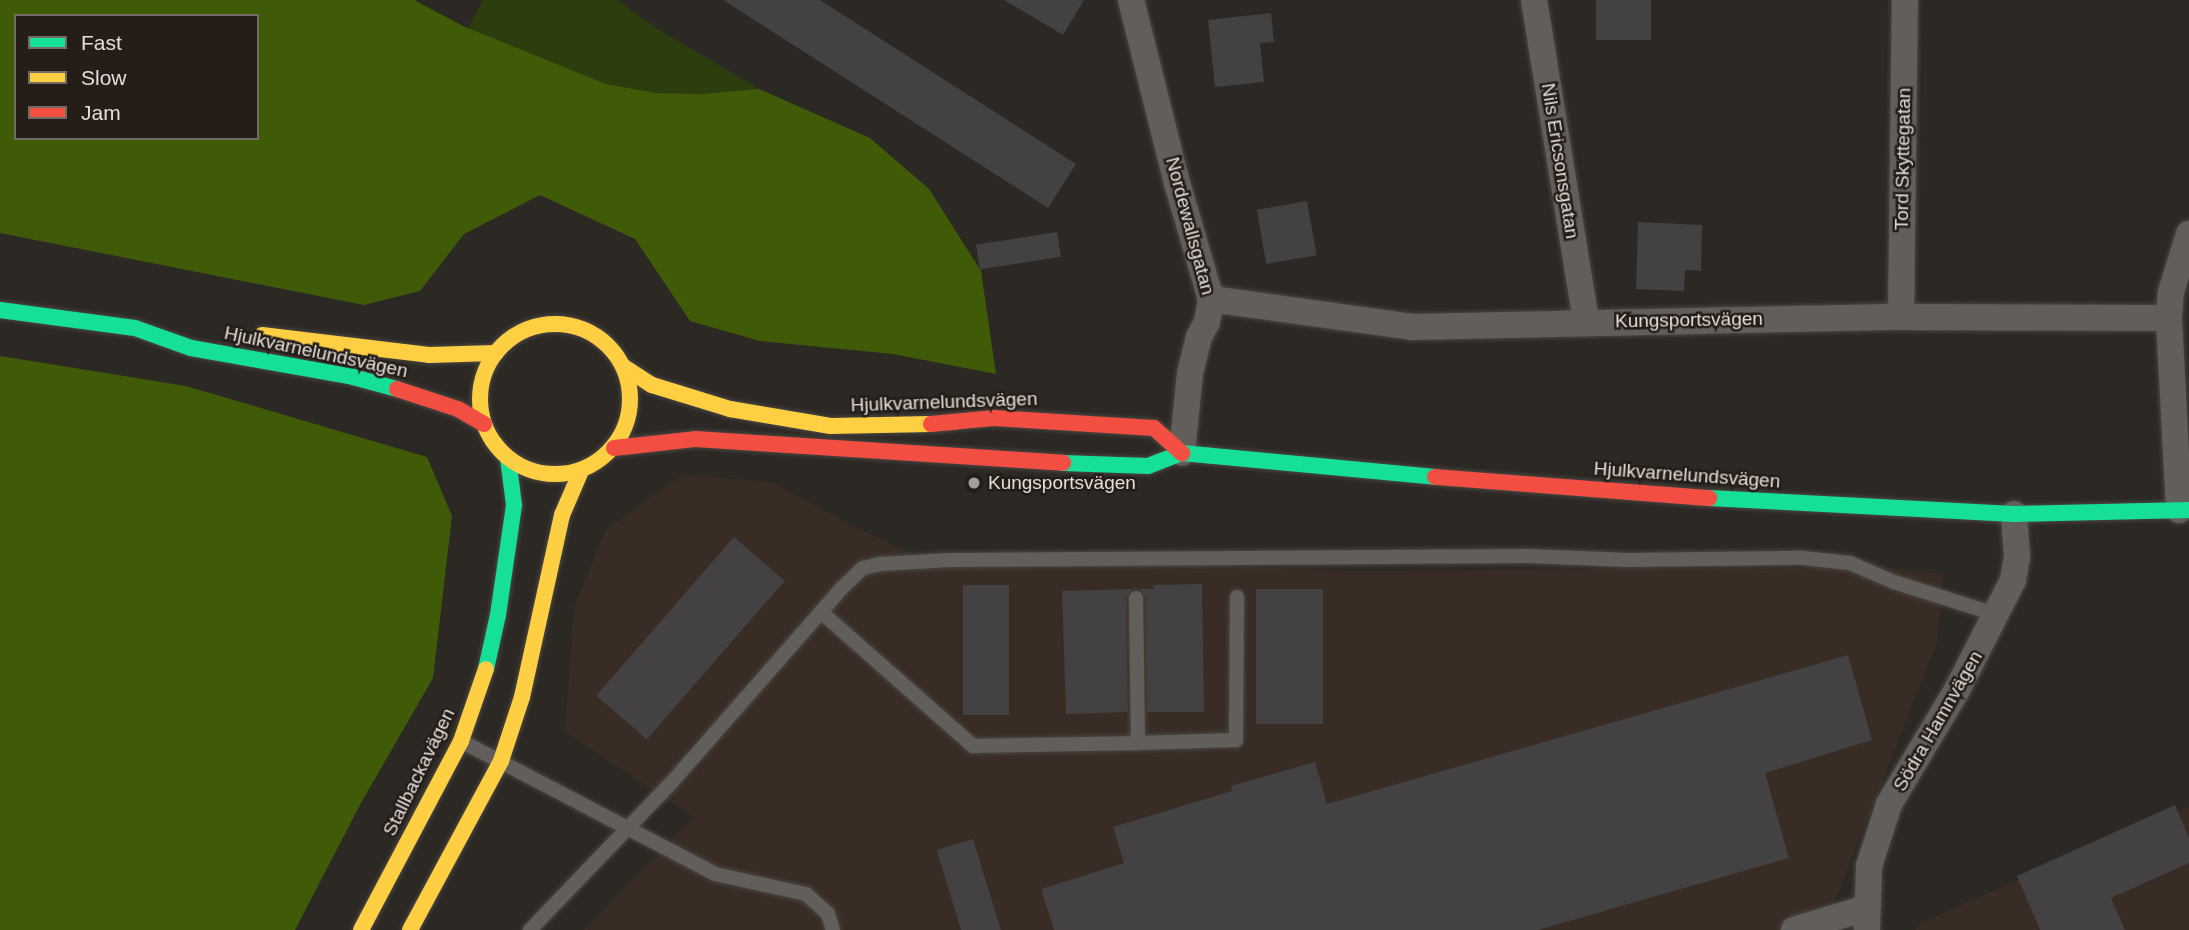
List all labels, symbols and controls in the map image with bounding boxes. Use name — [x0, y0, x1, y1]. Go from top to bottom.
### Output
legend — [14, 14, 259, 140]
text: Fast — [81, 31, 122, 54]
text: Slow — [81, 66, 127, 89]
street label: Nils Ericsonsgatan — [1536, 82, 1584, 240]
street label: Tord Skyttegatan — [1890, 88, 1916, 230]
text: Jam — [81, 101, 121, 124]
street label: Nordewallsgatan — [1161, 155, 1219, 297]
street label: Kungsportsvägen — [1615, 307, 1763, 333]
street label: Hjulkvarnelundsvägen — [222, 321, 410, 383]
street label: Hjulkvarnelundsvägen — [850, 387, 1038, 417]
street label: Hjulkvarnelundsvägen — [1593, 457, 1781, 493]
place label: Kungsportsvägen — [988, 472, 1136, 494]
marker: Kungsportsvägen — [966, 475, 982, 491]
street label: Södra Hamnvägen — [1889, 647, 1987, 795]
street label: Stallbackavägen — [378, 704, 460, 840]

